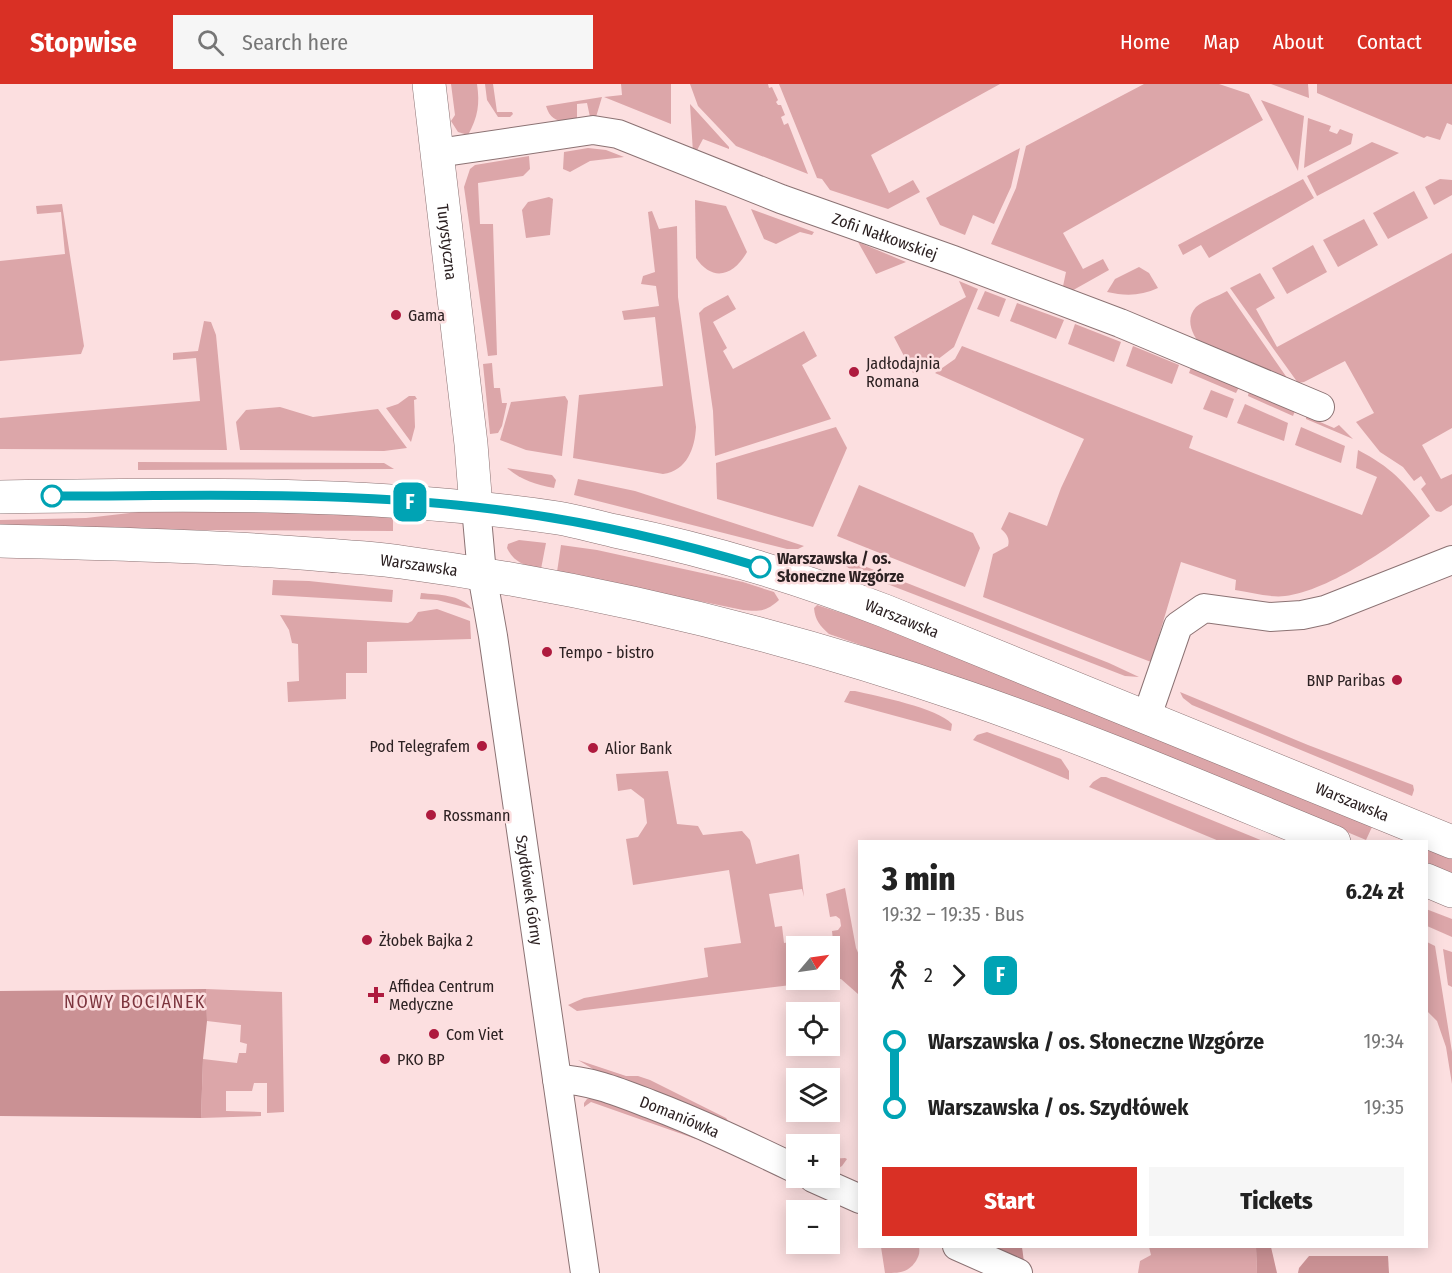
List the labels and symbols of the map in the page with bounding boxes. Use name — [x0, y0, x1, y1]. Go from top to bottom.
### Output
street label: Turystyczna — [433, 203, 461, 281]
street label: Zofii Nałkowskiej — [830, 209, 940, 264]
place label: Gama — [408, 306, 445, 325]
marker: Gama — [389, 308, 403, 322]
place label: Jadłodajnia Romana — [866, 354, 940, 391]
marker: Jadłodajnia Romana — [847, 365, 861, 379]
line badge: F — [390, 482, 430, 522]
unlabelled marker — [41, 485, 63, 507]
place label: Warszawska / os. Słoneczne Wzgórze — [777, 549, 904, 586]
street label: Warszawska — [379, 550, 459, 580]
marker: Warszawska / os. Słoneczne Wzgórze — [749, 556, 771, 578]
street label: Warszawska — [862, 595, 942, 642]
place label: Tempo - bistro — [559, 643, 654, 662]
marker: Tempo - bistro — [540, 645, 554, 659]
place label: BNP Paribas — [1306, 671, 1385, 690]
marker: BNP Paribas — [1390, 673, 1404, 687]
place label: Pod Telegrafem — [369, 737, 470, 756]
marker: Pod Telegrafem — [475, 739, 489, 753]
place label: Alior Bank — [605, 739, 672, 758]
marker: Alior Bank — [586, 741, 600, 755]
street label: Warszawska — [1312, 778, 1392, 825]
place label: Rossmann — [443, 806, 510, 825]
marker: Rossmann — [424, 808, 438, 822]
street label: Szydłówek Górny — [512, 834, 547, 947]
place label: Żłobek Bajka 2 — [379, 931, 473, 950]
marker: Żłobek Bajka 2 — [360, 933, 374, 947]
north arrow — [786, 936, 840, 990]
place label: Affidea Centrum Medyczne — [389, 977, 494, 1014]
marker: Affidea Centrum Medyczne — [367, 986, 385, 1004]
district label: NOWY BOCIANEK — [64, 991, 206, 1013]
place label: Com Viet — [446, 1025, 504, 1044]
marker: Com Viet — [427, 1027, 441, 1041]
place label: PKO BP — [397, 1050, 445, 1069]
marker: PKO BP — [378, 1052, 392, 1066]
street label: Domaniówka — [637, 1092, 722, 1142]

